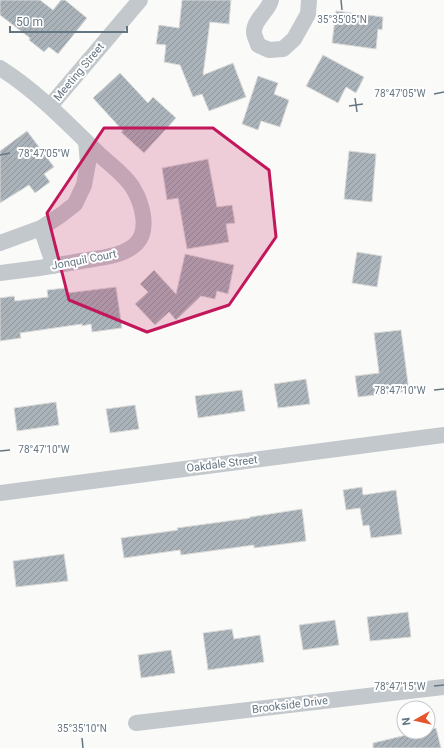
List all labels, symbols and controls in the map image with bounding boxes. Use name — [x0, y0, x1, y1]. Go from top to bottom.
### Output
scale bar — [10, 8, 127, 34]
text: 35°35'05"N — [317, 14, 367, 25]
text: 50 m — [16, 15, 43, 29]
street label: Meeting Street — [51, 40, 107, 104]
text: 78°47'05"W — [374, 88, 426, 99]
text: 78°47'05"W — [18, 148, 70, 159]
street label: Jonquil Court — [50, 247, 118, 273]
text: 78°47'10"W — [374, 385, 426, 396]
text: 78°47'10"W — [18, 444, 70, 455]
street label: Oakdale Street — [186, 453, 259, 475]
text: 78°47'15"W — [374, 681, 426, 692]
street label: Brookside Drive — [251, 694, 329, 716]
north arrow — [396, 700, 436, 740]
text: N — [400, 716, 414, 726]
text: 35°35'10"N — [57, 723, 107, 734]

